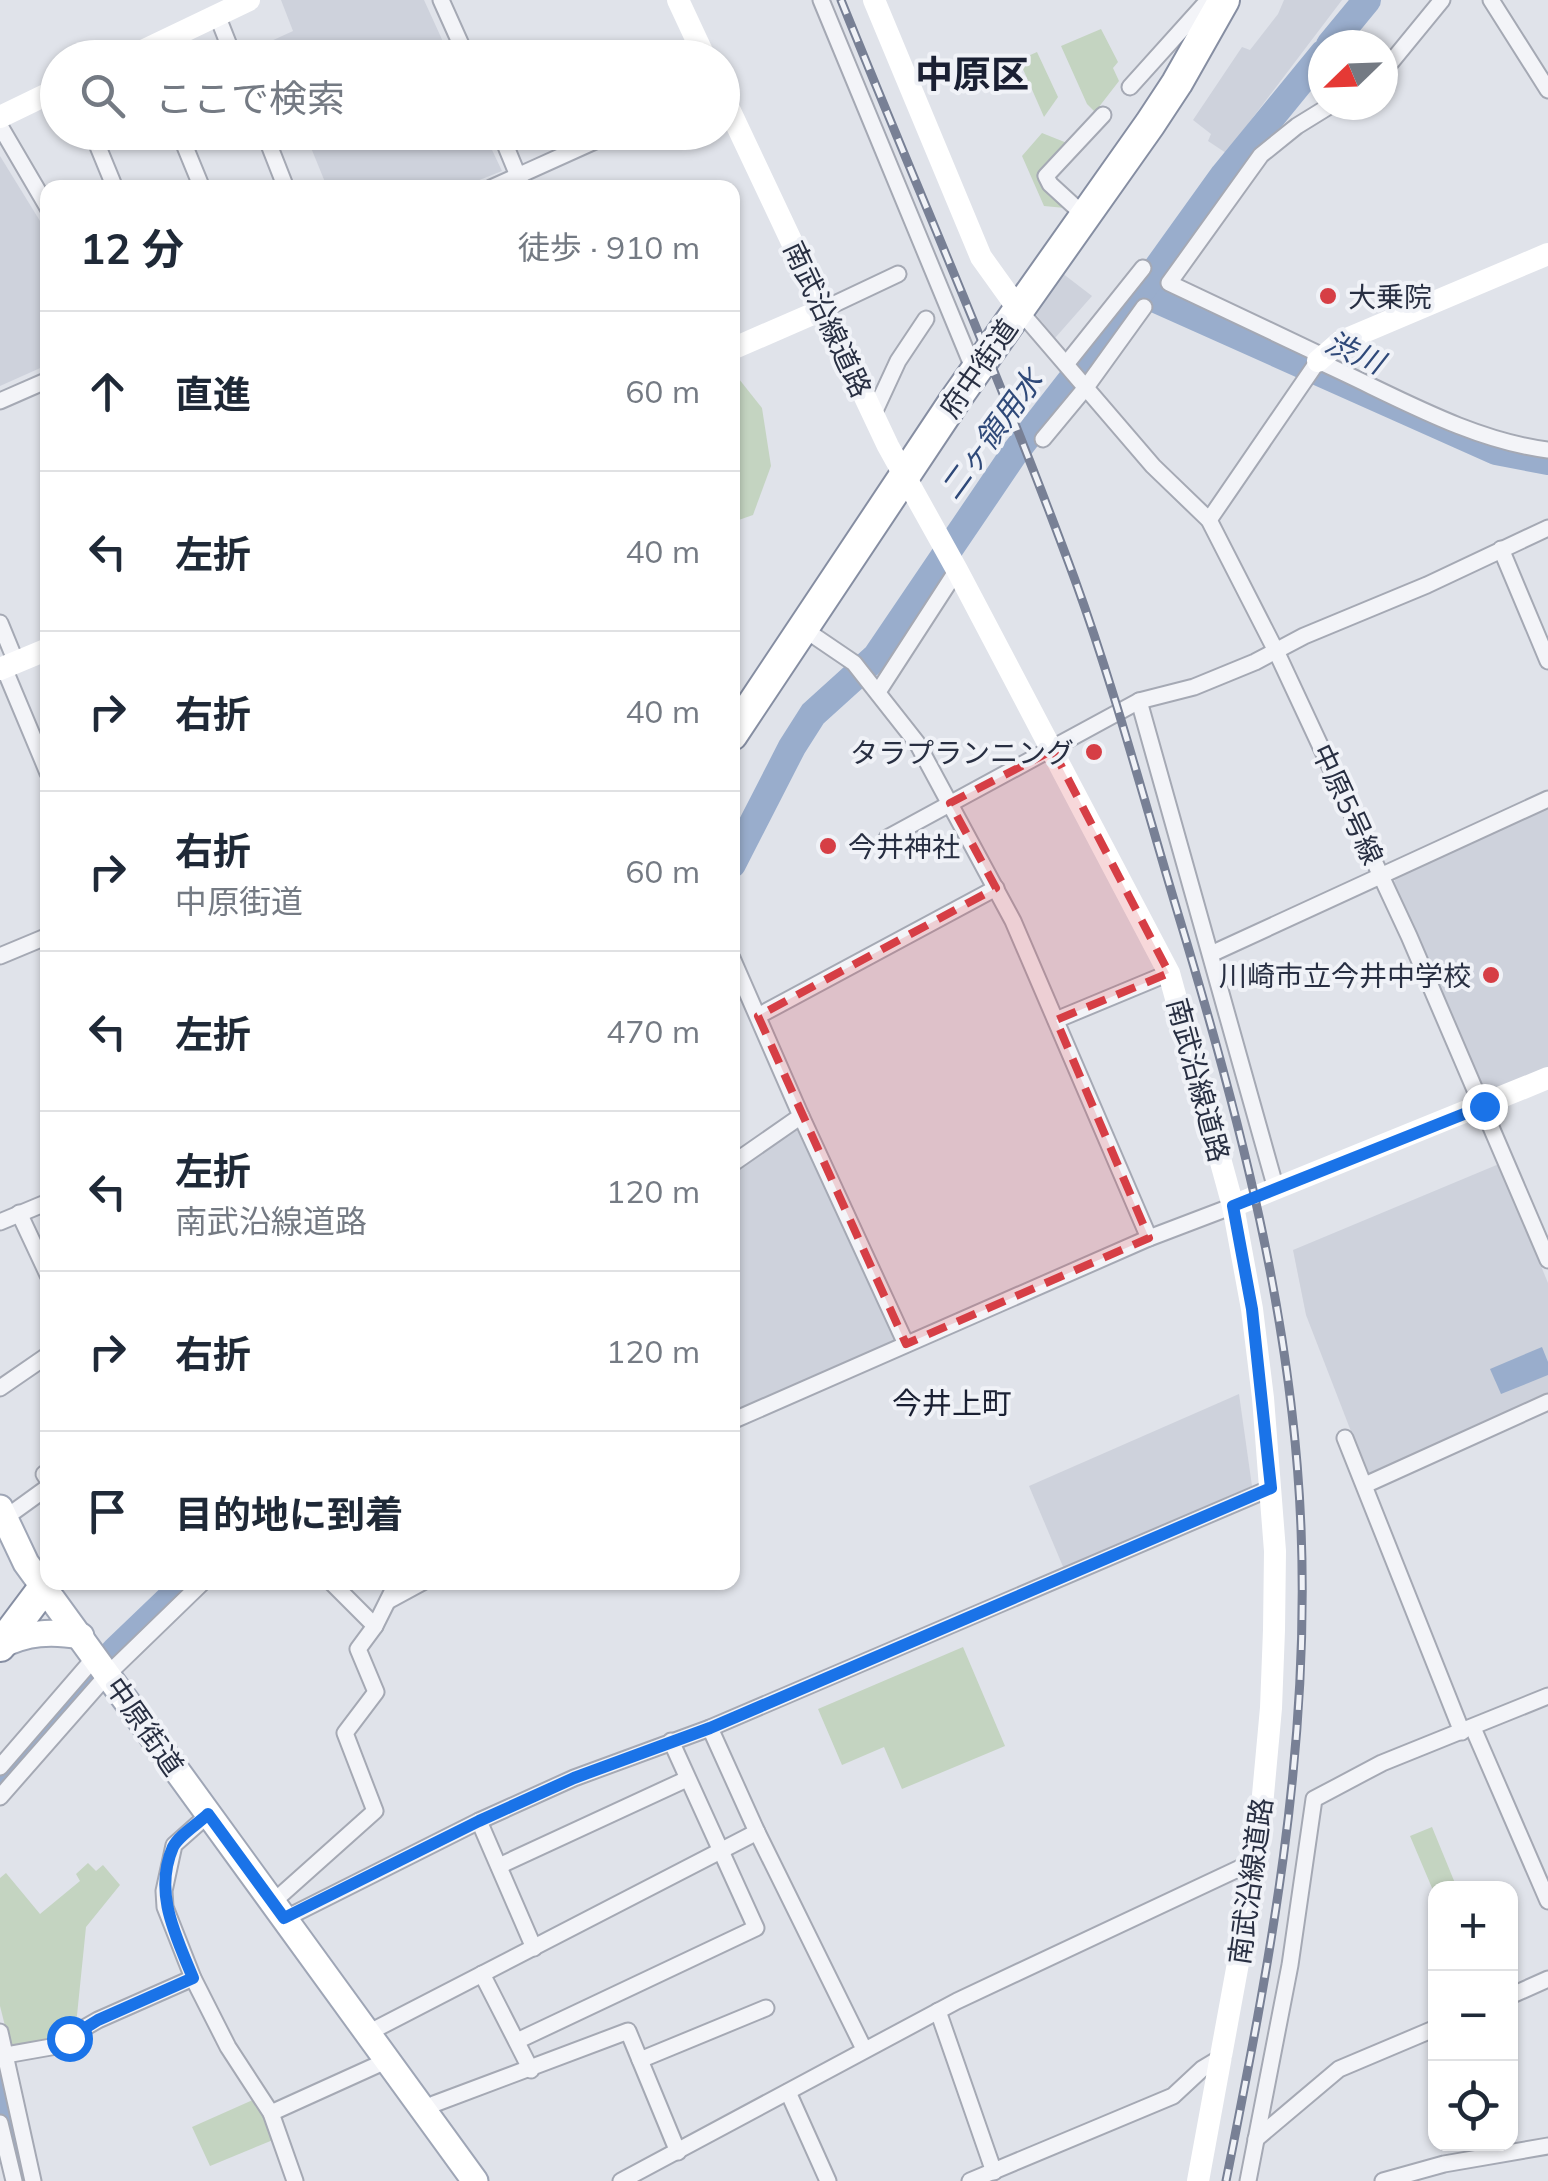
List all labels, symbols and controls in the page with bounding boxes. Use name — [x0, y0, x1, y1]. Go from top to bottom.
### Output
north arrow — [1308, 30, 1398, 120]
search box — [40, 40, 740, 150]
district label: 中原区 — [915, 50, 1029, 98]
icon: search — [75, 68, 130, 123]
text: ここで検索 — [155, 74, 345, 122]
text: 12 分 — [80, 222, 184, 275]
text: 徒歩 · 910 m — [518, 227, 700, 267]
street label: 南武沿線道路 — [777, 235, 879, 403]
place label: 大乗院 — [1348, 279, 1432, 314]
marker: 大乗院 — [1317, 285, 1339, 307]
street label: 府中街道 — [932, 312, 1024, 424]
water label: 渋川 — [1320, 322, 1393, 383]
water label: 二ヶ領用水 — [932, 360, 1052, 506]
icon: ahead — [80, 364, 135, 419]
text: 直進 — [175, 370, 251, 418]
text: 60 m — [625, 371, 700, 411]
icon: left — [80, 524, 135, 579]
text: 左折 — [175, 530, 251, 578]
text: 40 m — [625, 531, 700, 571]
icon: right — [80, 684, 135, 739]
text: 右折 — [175, 690, 251, 738]
text: 40 m — [625, 691, 700, 731]
place label: タラプランニング — [850, 735, 1074, 770]
street label: 中原5号線 — [1305, 738, 1391, 870]
marker: タラプランニング — [1083, 741, 1105, 763]
text: 右折 — [175, 827, 251, 875]
place label: 今井神社 — [848, 829, 960, 864]
marker: 今井神社 — [817, 835, 839, 857]
icon: right — [80, 844, 135, 899]
text: 60 m — [625, 851, 700, 891]
text: 中原街道 — [175, 881, 303, 921]
place label: 川崎市立今井中学校 — [1219, 958, 1471, 993]
marker: 川崎市立今井中学校 — [1480, 964, 1502, 986]
street label: 南武沿線道路 — [1160, 994, 1238, 1166]
icon: left — [80, 1004, 135, 1059]
text: 左折 — [175, 1010, 251, 1058]
text: 470 m — [606, 1011, 700, 1051]
route end — [1462, 1084, 1508, 1130]
text: 左折 — [175, 1147, 251, 1195]
icon: left — [80, 1164, 135, 1219]
text: 120 m — [606, 1171, 700, 1211]
text: 南武沿線道路 — [175, 1201, 367, 1241]
icon: right — [80, 1324, 135, 1379]
text: 右折 — [175, 1330, 251, 1378]
text: 120 m — [606, 1331, 700, 1371]
district label: 今井上町 — [892, 1384, 1012, 1422]
icon: arrive — [80, 1484, 135, 1539]
text: 目的地に到着 — [175, 1490, 403, 1538]
street label: 中原街道 — [99, 1670, 191, 1782]
street label: 南武沿線道路 — [1221, 1795, 1279, 1967]
map controls — [1428, 1881, 1518, 2151]
button: + — [1428, 1881, 1518, 1971]
button: − — [1428, 1971, 1518, 2061]
route start — [47, 2016, 93, 2062]
button: locate — [1428, 2061, 1518, 2151]

